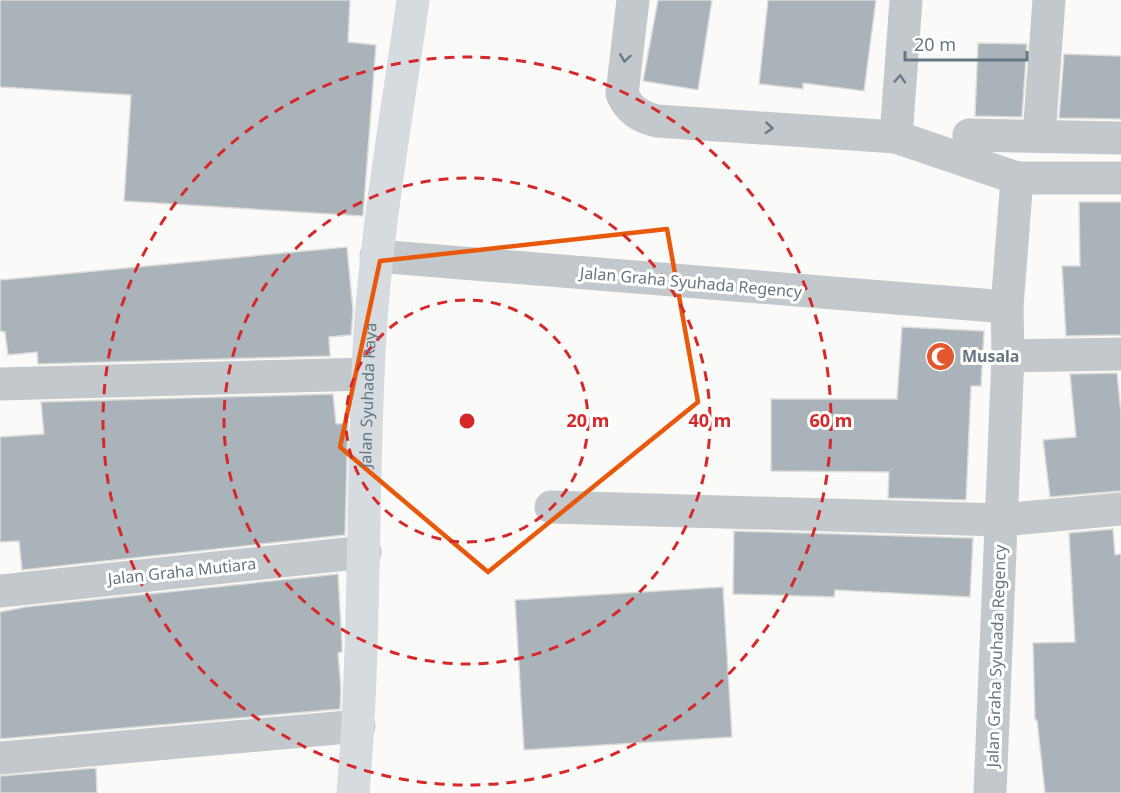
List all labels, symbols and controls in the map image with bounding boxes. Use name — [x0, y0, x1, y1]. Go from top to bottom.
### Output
scale bar — [905, 24, 1026, 62]
text: 20 m — [914, 32, 956, 56]
one-way arrow — [620, 53, 632, 63]
one-way arrow — [894, 74, 907, 83]
one-way arrow — [764, 122, 773, 135]
street label: Jalan Graha Syuhada Regency — [577, 261, 804, 303]
street label: Jalan Syuhada Raya — [354, 322, 382, 470]
mosque icon: Musala — [925, 340, 957, 372]
place label: Musala — [962, 345, 1019, 367]
text: 20 m — [567, 408, 609, 432]
text: 40 m — [689, 408, 731, 432]
text: 60 m — [810, 408, 852, 432]
centre of rings — [457, 411, 477, 431]
street label: Jalan Graha Syuhada Regency — [981, 544, 1011, 770]
street label: Jalan Graha Mutiara — [105, 552, 257, 590]

